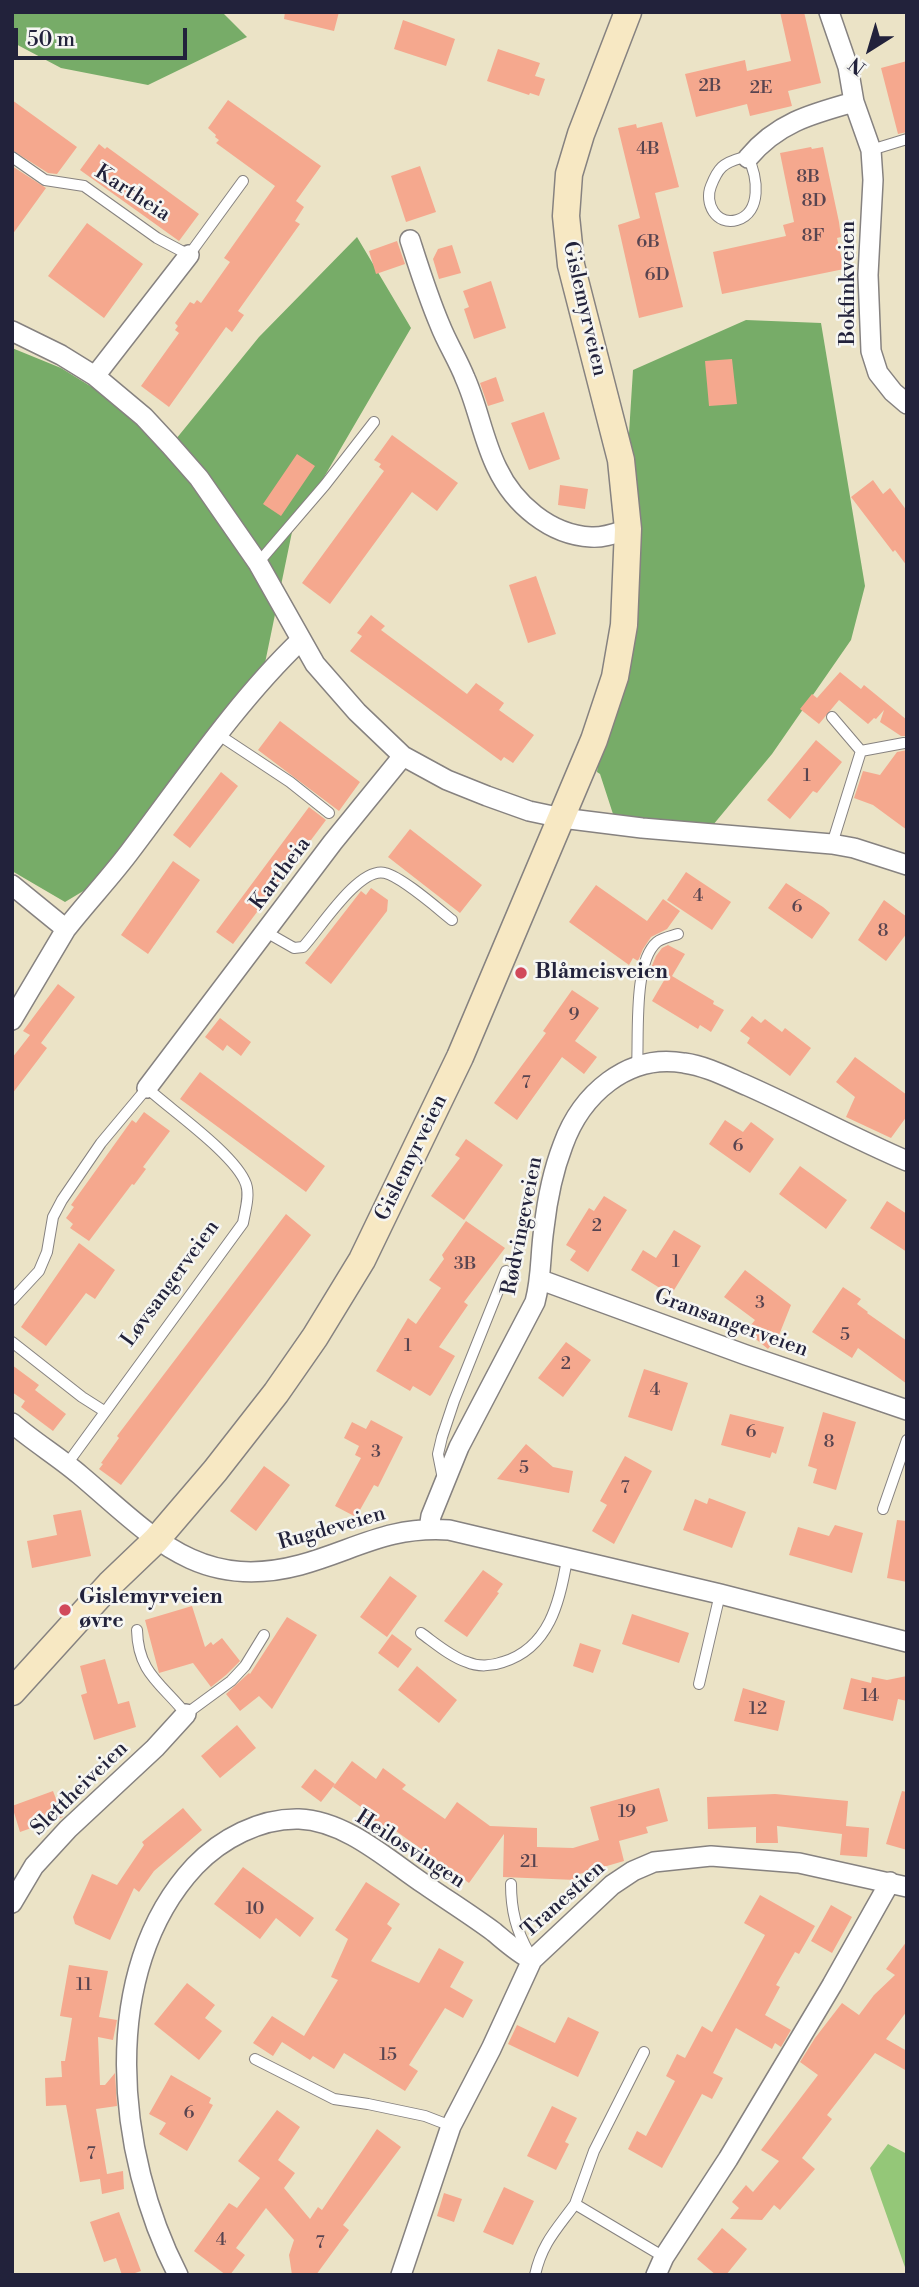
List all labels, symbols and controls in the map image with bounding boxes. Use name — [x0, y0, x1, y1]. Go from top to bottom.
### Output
scale bar — [18, 14, 191, 58]
north arrow — [835, 14, 905, 84]
text: 50 m — [27, 27, 75, 53]
text: N — [844, 52, 871, 80]
house number: 2B — [699, 76, 721, 98]
house number: 2E — [750, 78, 772, 100]
house number: 4B — [636, 139, 660, 161]
street label: Kartheia — [90, 160, 174, 228]
house number: 8B — [796, 167, 820, 189]
house number: 8D — [801, 191, 827, 213]
street label: Bokfinkveien — [836, 221, 862, 345]
house number: 8F — [802, 226, 824, 248]
house number: 6B — [636, 232, 660, 254]
street label: Gislemyrveien — [556, 239, 612, 379]
house number: 6D — [645, 265, 669, 287]
house number: 1 — [803, 766, 811, 788]
street label: Kartheia — [245, 833, 317, 915]
house number: 4 — [693, 886, 703, 908]
house number: 6 — [792, 897, 802, 919]
house number: 8 — [877, 921, 889, 943]
place label: Blåmeisveien — [535, 960, 668, 986]
marker: Blåmeisveien — [513, 965, 529, 981]
house number: 9 — [569, 1005, 579, 1027]
house number: 7 — [521, 1073, 531, 1095]
street label: Gislemyrveien — [371, 1091, 453, 1225]
house number: 6 — [733, 1136, 743, 1158]
street label: Rødvingeveien — [497, 1155, 549, 1297]
street label: Løvsangerveien — [117, 1216, 225, 1352]
house number: 2 — [592, 1216, 602, 1238]
house number: 1 — [672, 1252, 680, 1274]
house number: 3B — [454, 1254, 476, 1276]
street label: Gransangerveien — [651, 1284, 811, 1364]
house number: 3 — [755, 1293, 765, 1315]
house number: 5 — [840, 1325, 850, 1347]
house number: 1 — [404, 1336, 412, 1358]
house number: 2 — [561, 1354, 571, 1376]
house number: 4 — [650, 1380, 660, 1402]
house number: 6 — [746, 1422, 756, 1444]
house number: 8 — [823, 1432, 835, 1454]
house number: 3 — [371, 1442, 381, 1464]
house number: 5 — [519, 1458, 529, 1480]
house number: 7 — [620, 1478, 630, 1500]
street label: Rugdeveien — [275, 1502, 389, 1556]
place label: Gislemyrveien øvre — [79, 1585, 223, 1635]
marker: Gislemyrveien øvre — [57, 1602, 73, 1618]
house number: 14 — [861, 1686, 879, 1708]
house number: 12 — [749, 1699, 767, 1721]
street label: Slettheiveien — [26, 1737, 134, 1841]
house number: 19 — [618, 1802, 636, 1824]
street label: Heilosvingen — [350, 1805, 470, 1895]
house number: 21 — [520, 1852, 538, 1874]
street label: Tranestien — [517, 1856, 611, 1944]
house number: 10 — [245, 1899, 265, 1921]
house number: 11 — [76, 1975, 92, 1997]
house number: 15 — [379, 2045, 397, 2067]
house number: 6 — [184, 2103, 194, 2125]
house number: 7 — [86, 2144, 96, 2166]
house number: 4 — [216, 2230, 226, 2252]
house number: 7 — [315, 2233, 325, 2255]

